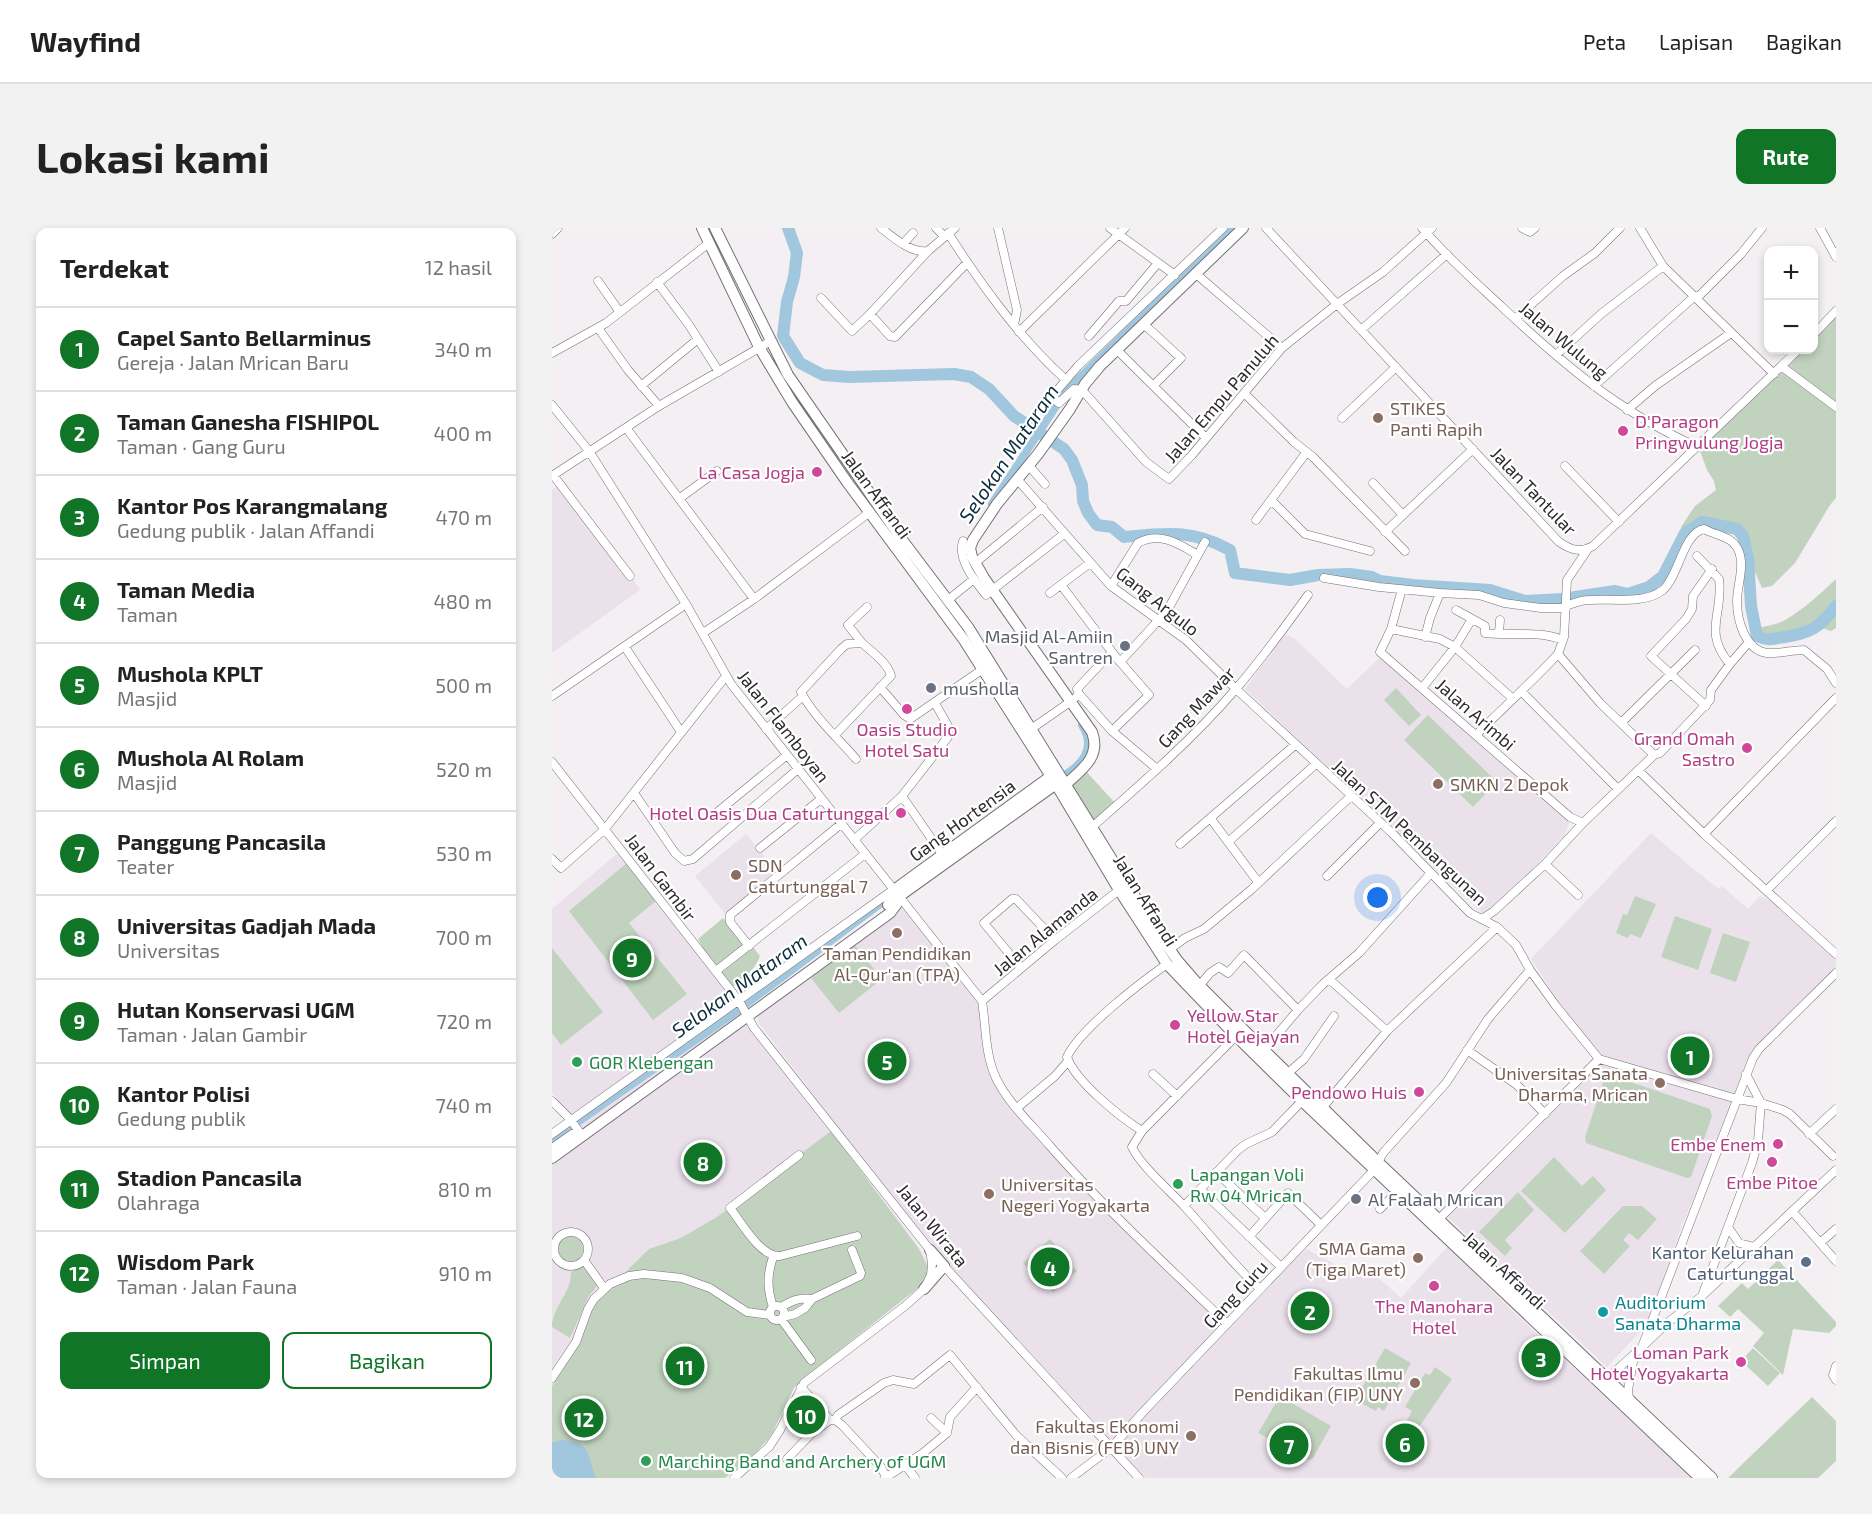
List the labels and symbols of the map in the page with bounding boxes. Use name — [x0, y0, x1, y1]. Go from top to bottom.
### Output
street label: Jalan Wulung — [1515, 297, 1613, 383]
street label: Jalan Empu Panuluh — [1159, 329, 1283, 467]
water label: Selokan Mataram — [953, 379, 1063, 527]
place label: STIKES Panti Rapih — [1390, 397, 1483, 440]
place label: D'Paragon Pringwulung Jogja — [1635, 410, 1783, 453]
marker: STIKES Panti Rapih — [1371, 411, 1385, 425]
marker: D'Paragon Pringwulung Jogja — [1616, 424, 1630, 438]
street label: Jalan Tantular — [1487, 442, 1581, 540]
street label: Jalan Affandi — [837, 445, 917, 543]
place label: La Casa Jogja — [698, 461, 805, 483]
marker: La Casa Jogja — [810, 465, 824, 479]
street label: Gang Argulo — [1112, 562, 1204, 640]
place label: Masjid Al-Amiin Santren — [985, 625, 1113, 668]
marker: Masjid Al-Amiin Santren — [1118, 639, 1132, 653]
street label: Gang Mawar — [1153, 662, 1239, 752]
street label: Jalan Flamboyan — [733, 665, 835, 787]
street label: Jalan Arimbi — [1432, 673, 1520, 755]
place label: musholla — [943, 677, 1019, 699]
marker: musholla — [924, 681, 938, 695]
marker: Oasis Studio Hotel Satu — [900, 702, 914, 716]
place label: Oasis Studio Hotel Satu — [857, 718, 957, 761]
place label: Grand Omah Sastro — [1634, 727, 1735, 770]
marker: Grand Omah Sastro — [1740, 741, 1754, 755]
street label: Jalan STM Pembangunan — [1328, 754, 1492, 910]
place label: SMKN 2 Depok — [1450, 773, 1569, 795]
street label: Gang Hortensia — [905, 774, 1019, 866]
marker: SMKN 2 Depok — [1431, 777, 1445, 791]
place label: Hotel Oasis Dua Caturtunggal — [649, 802, 890, 824]
marker: Hotel Oasis Dua Caturtunggal — [894, 806, 908, 820]
street label: Jalan Gambir — [621, 829, 701, 925]
street label: Jalan Affandi — [1109, 850, 1183, 950]
place label: SDN Caturtunggal 7 — [748, 854, 868, 897]
marker: SDN Caturtunggal 7 — [729, 868, 743, 882]
street label: Jalan Alamanda — [988, 882, 1102, 980]
your location — [1363, 883, 1392, 912]
marker: Taman Pendidikan Al-Qur'an (TPA) — [890, 926, 904, 940]
water label: Selokan Mataram — [667, 928, 811, 1042]
pin: 9 — [612, 936, 652, 980]
place label: Taman Pendidikan Al-Qur'an (TPA) — [823, 942, 971, 985]
place label: Yellow Star Hotel Gejayan — [1187, 1004, 1300, 1047]
marker: Yellow Star Hotel Gejayan — [1168, 1018, 1182, 1032]
pin: 1 — [1670, 1034, 1710, 1078]
pin: 5 — [868, 1038, 906, 1084]
place label: GOR Klebengan — [589, 1051, 714, 1073]
marker: GOR Klebengan — [570, 1055, 584, 1069]
place label: Universitas Sanata Dharma, Mrican — [1494, 1062, 1648, 1105]
marker: Universitas Sanata Dharma, Mrican — [1653, 1076, 1667, 1090]
place label: Pendowo Huis — [1291, 1081, 1407, 1103]
marker: Pendowo Huis — [1412, 1085, 1426, 1099]
place label: Embe Enem — [1670, 1133, 1766, 1155]
marker: Embe Enem — [1771, 1137, 1785, 1151]
pin: 8 — [684, 1140, 722, 1184]
marker: Embe Pitoe — [1765, 1155, 1779, 1169]
place label: Lapangan Voli Rw 04 Mrican — [1190, 1163, 1304, 1206]
place label: Embe Pitoe — [1726, 1171, 1818, 1193]
place label: Universitas Negeri Yogyakarta — [1001, 1173, 1150, 1216]
marker: Lapangan Voli Rw 04 Mrican — [1171, 1177, 1185, 1191]
street label: Jalan Wirata — [893, 1179, 973, 1271]
marker: Universitas Negeri Yogyakarta — [982, 1187, 996, 1201]
place label: Al Falaah Mrican — [1368, 1188, 1503, 1210]
marker: Al Falaah Mrican — [1349, 1192, 1363, 1206]
street label: Jalan Affandi — [1459, 1226, 1551, 1314]
place label: SMA Gama (Tiga Maret) — [1306, 1237, 1406, 1280]
place label: Kantor Kelurahan Caturtunggal — [1652, 1241, 1795, 1284]
pin: 4 — [1030, 1244, 1070, 1290]
marker: SMA Gama (Tiga Maret) — [1411, 1251, 1425, 1265]
marker: Kantor Kelurahan Caturtunggal — [1799, 1255, 1813, 1269]
street label: Gang Guru — [1198, 1256, 1272, 1332]
marker: The Manohara Hotel — [1427, 1279, 1441, 1293]
pin: 2 — [1290, 1288, 1329, 1334]
place label: Auditorium Sanata Dharma — [1615, 1291, 1741, 1334]
place label: The Manohara Hotel — [1375, 1295, 1493, 1338]
marker: Auditorium Sanata Dharma — [1596, 1305, 1610, 1319]
pin: 3 — [1522, 1336, 1560, 1380]
place label: Loman Park Hotel Yogyakarta — [1590, 1341, 1729, 1384]
pin: 11 — [666, 1344, 704, 1388]
marker: Loman Park Hotel Yogyakarta — [1734, 1355, 1748, 1369]
place label: Fakultas Ilmu Pendidikan (FIP) UNY — [1234, 1362, 1404, 1405]
marker: Fakultas Ilmu Pendidikan (FIP) UNY — [1408, 1376, 1422, 1390]
pin: 10 — [786, 1392, 826, 1438]
pin: 12 — [564, 1396, 603, 1440]
place label: Fakultas Ekonomi dan Bisnis (FEB) UNY — [1010, 1415, 1180, 1458]
pin: 6 — [1386, 1420, 1424, 1466]
pin: 7 — [1270, 1422, 1308, 1468]
marker: Fakultas Ekonomi dan Bisnis (FEB) UNY — [1184, 1429, 1198, 1443]
place label: Marching Band and Archery of UGM — [658, 1450, 946, 1472]
marker: Marching Band and Archery of UGM — [639, 1454, 653, 1468]

